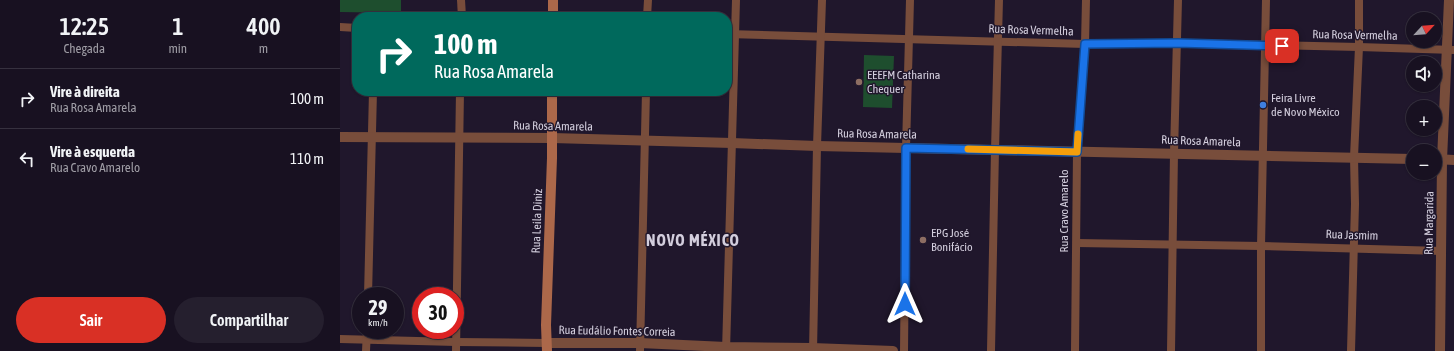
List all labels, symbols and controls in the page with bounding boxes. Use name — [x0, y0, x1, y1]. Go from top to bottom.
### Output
north arrow — [1406, 12, 1442, 48]
map controls — [1406, 12, 1442, 180]
text: 12:25 — [60, 13, 109, 40]
text: 1 — [172, 13, 183, 40]
text: 400 — [247, 13, 280, 40]
street label: Rua Rosa Vermelha — [988, 22, 1074, 38]
street label: Rua Rosa Vermelha — [1312, 27, 1398, 43]
icon: right — [368, 28, 420, 80]
text: 100 m — [434, 28, 497, 60]
pin — [1265, 29, 1299, 63]
icon: arrive — [1271, 35, 1293, 57]
text: Chegada — [63, 41, 105, 56]
text: min — [168, 41, 187, 56]
text: m — [259, 41, 268, 56]
button: sound — [1406, 56, 1442, 92]
text: Rua Rosa Amarela — [434, 61, 554, 82]
place label: EEEFM Catharina Chequer — [867, 68, 940, 96]
marker: EEEFM Catharina Chequer — [854, 77, 864, 87]
text: Vire à direita — [50, 83, 120, 100]
icon: right — [16, 88, 38, 110]
text: 100 m — [290, 90, 324, 107]
place label: Feira Livre de Novo México — [1271, 91, 1340, 119]
text: Rua Rosa Amarela — [50, 100, 137, 115]
marker: Feira Livre de Novo México — [1258, 100, 1268, 110]
button: + — [1406, 100, 1442, 136]
street label: Rua Rosa Amarela — [513, 118, 593, 134]
street label: Rua Rosa Amarela — [837, 126, 917, 142]
street label: Rua Rosa Amarela — [1161, 133, 1241, 149]
text: Vire à esquerda — [50, 143, 135, 160]
button: − — [1406, 144, 1442, 180]
icon: left — [16, 148, 38, 170]
text: 110 m — [290, 150, 324, 167]
text: Rua Cravo Amarelo — [50, 160, 140, 175]
street label: Rua Cravo Amarelo — [1057, 169, 1071, 253]
street label: Rua Leila Diniz — [529, 188, 545, 254]
street label: Rua Margarida — [1421, 191, 1437, 255]
place label: EPG José Bonifácio — [931, 226, 973, 254]
street label: Rua Jasmim — [1325, 227, 1379, 243]
district label: NOVO MÉXICO — [646, 231, 740, 249]
marker: EPG José Bonifácio — [918, 235, 928, 245]
position arrow — [884, 283, 926, 325]
speed limit sign: 30 — [412, 287, 464, 339]
text: 29 — [369, 296, 387, 319]
button: Sair — [16, 297, 166, 343]
button: Compartilhar — [174, 297, 324, 343]
text: km/h — [368, 317, 388, 328]
street label: Rua Eudálio Fontes Correia — [558, 323, 676, 339]

